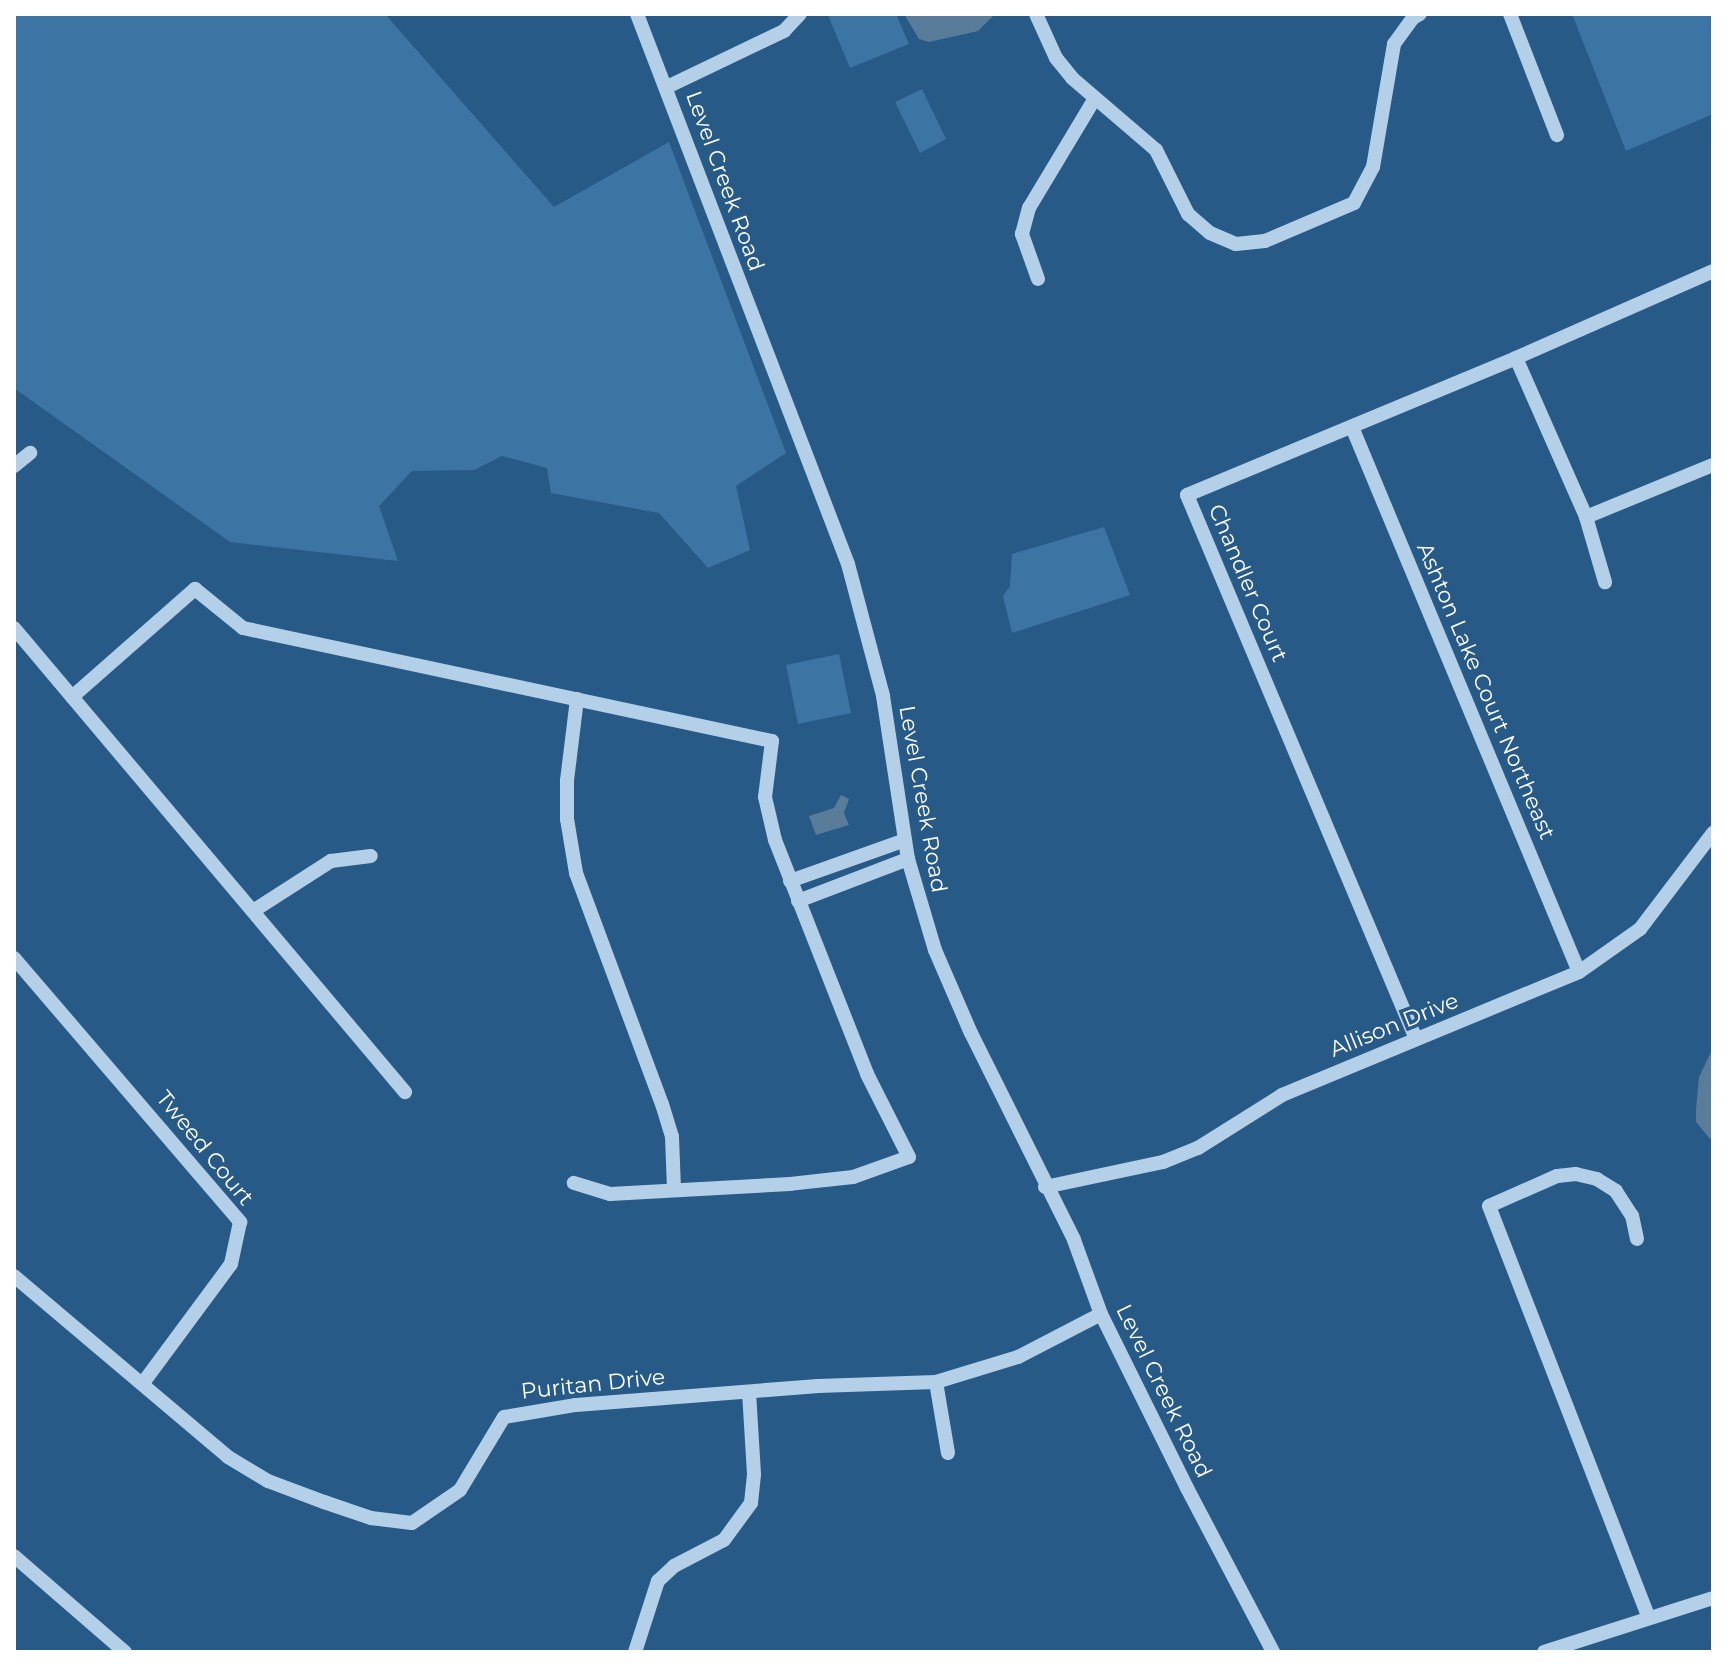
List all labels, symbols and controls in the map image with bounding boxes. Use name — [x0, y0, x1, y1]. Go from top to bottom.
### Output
street label: Level Creek Road — [680, 87, 770, 275]
street label: Chandler Court — [1203, 500, 1293, 666]
street label: Ashton Lake Court Northeast — [1411, 539, 1561, 843]
street label: Level Creek Road — [894, 703, 952, 895]
street label: Allison Drive — [1326, 987, 1462, 1063]
street label: Tweed Court — [151, 1085, 259, 1211]
street label: Level Creek Road — [1111, 1300, 1217, 1482]
street label: Puritan Drive — [520, 1363, 666, 1405]

